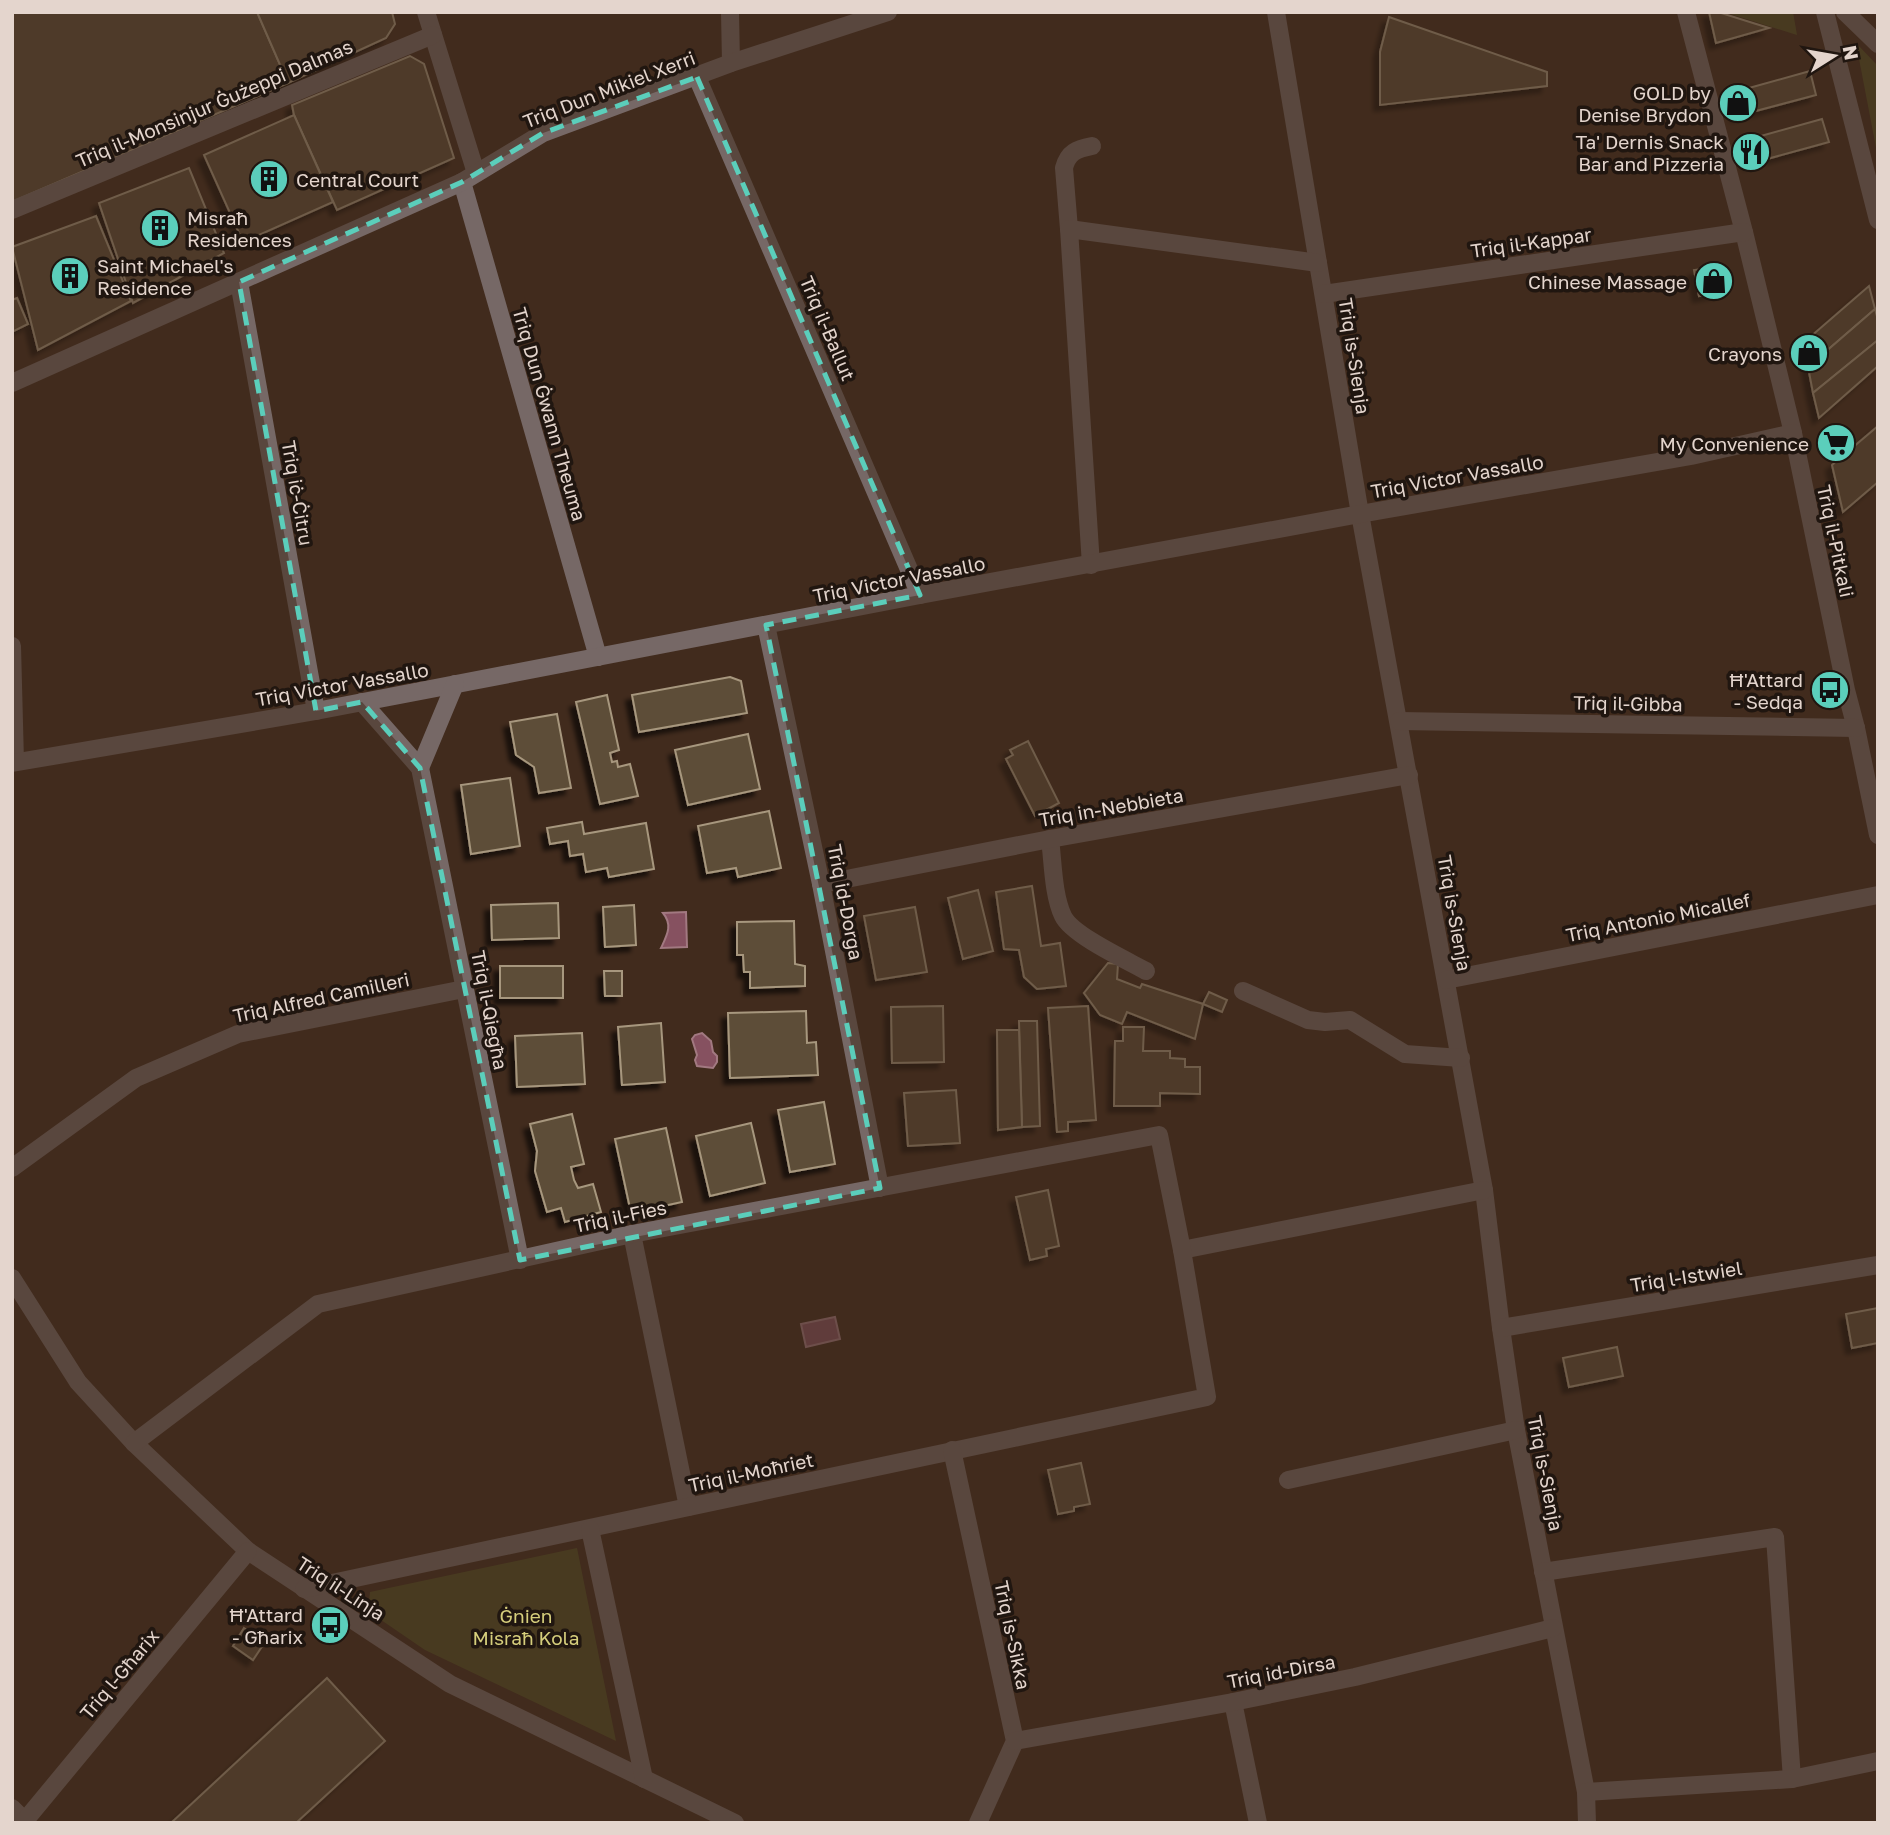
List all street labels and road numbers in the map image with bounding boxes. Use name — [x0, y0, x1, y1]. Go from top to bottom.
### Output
street label: Triq il-Monsinjur Ġużeppi Dalmas — [72, 34, 356, 172]
street label: Triq Dun Mikiel Xerri — [520, 46, 698, 132]
street label: Triq il-Kappar — [1469, 222, 1593, 262]
street label: Triq il-Ballut — [796, 272, 860, 384]
street label: Triq is-Sienja — [1334, 296, 1376, 416]
street label: Triq Dun Ġwann Theuma — [508, 305, 592, 523]
street label: Triq iċ-Ċitru — [277, 439, 319, 547]
street label: Triq Victor Vassallo — [1369, 449, 1545, 503]
street label: Triq il-Pitkali — [1813, 483, 1859, 599]
street label: Triq Victor Vassallo — [811, 551, 987, 607]
street label: Triq Victor Vassallo — [254, 657, 430, 711]
street label: Triq il-Gibba — [1573, 691, 1683, 715]
street label: Triq in-Nebbieta — [1037, 783, 1185, 831]
street label: Triq id-Dorga — [824, 842, 868, 962]
street label: Triq is-Sienja — [1434, 853, 1476, 973]
street label: Triq Antonio Micallef — [1564, 888, 1752, 946]
street label: Triq il-Qiegħa — [467, 948, 513, 1072]
street label: Triq Alfred Camilleri — [231, 967, 411, 1027]
street label: Triq il-Fies — [572, 1195, 668, 1237]
street label: Triq l-Istwiel — [1628, 1256, 1744, 1296]
street label: Triq is-Sienja — [1524, 1413, 1568, 1533]
street label: Triq il-Moħriet — [686, 1448, 816, 1496]
street label: Triq il-Linja — [293, 1551, 389, 1625]
street label: Triq is-Sikka — [990, 1578, 1036, 1692]
street label: Triq l-Għarix — [75, 1624, 163, 1724]
street label: Triq id-Dirsa — [1225, 1649, 1337, 1693]

